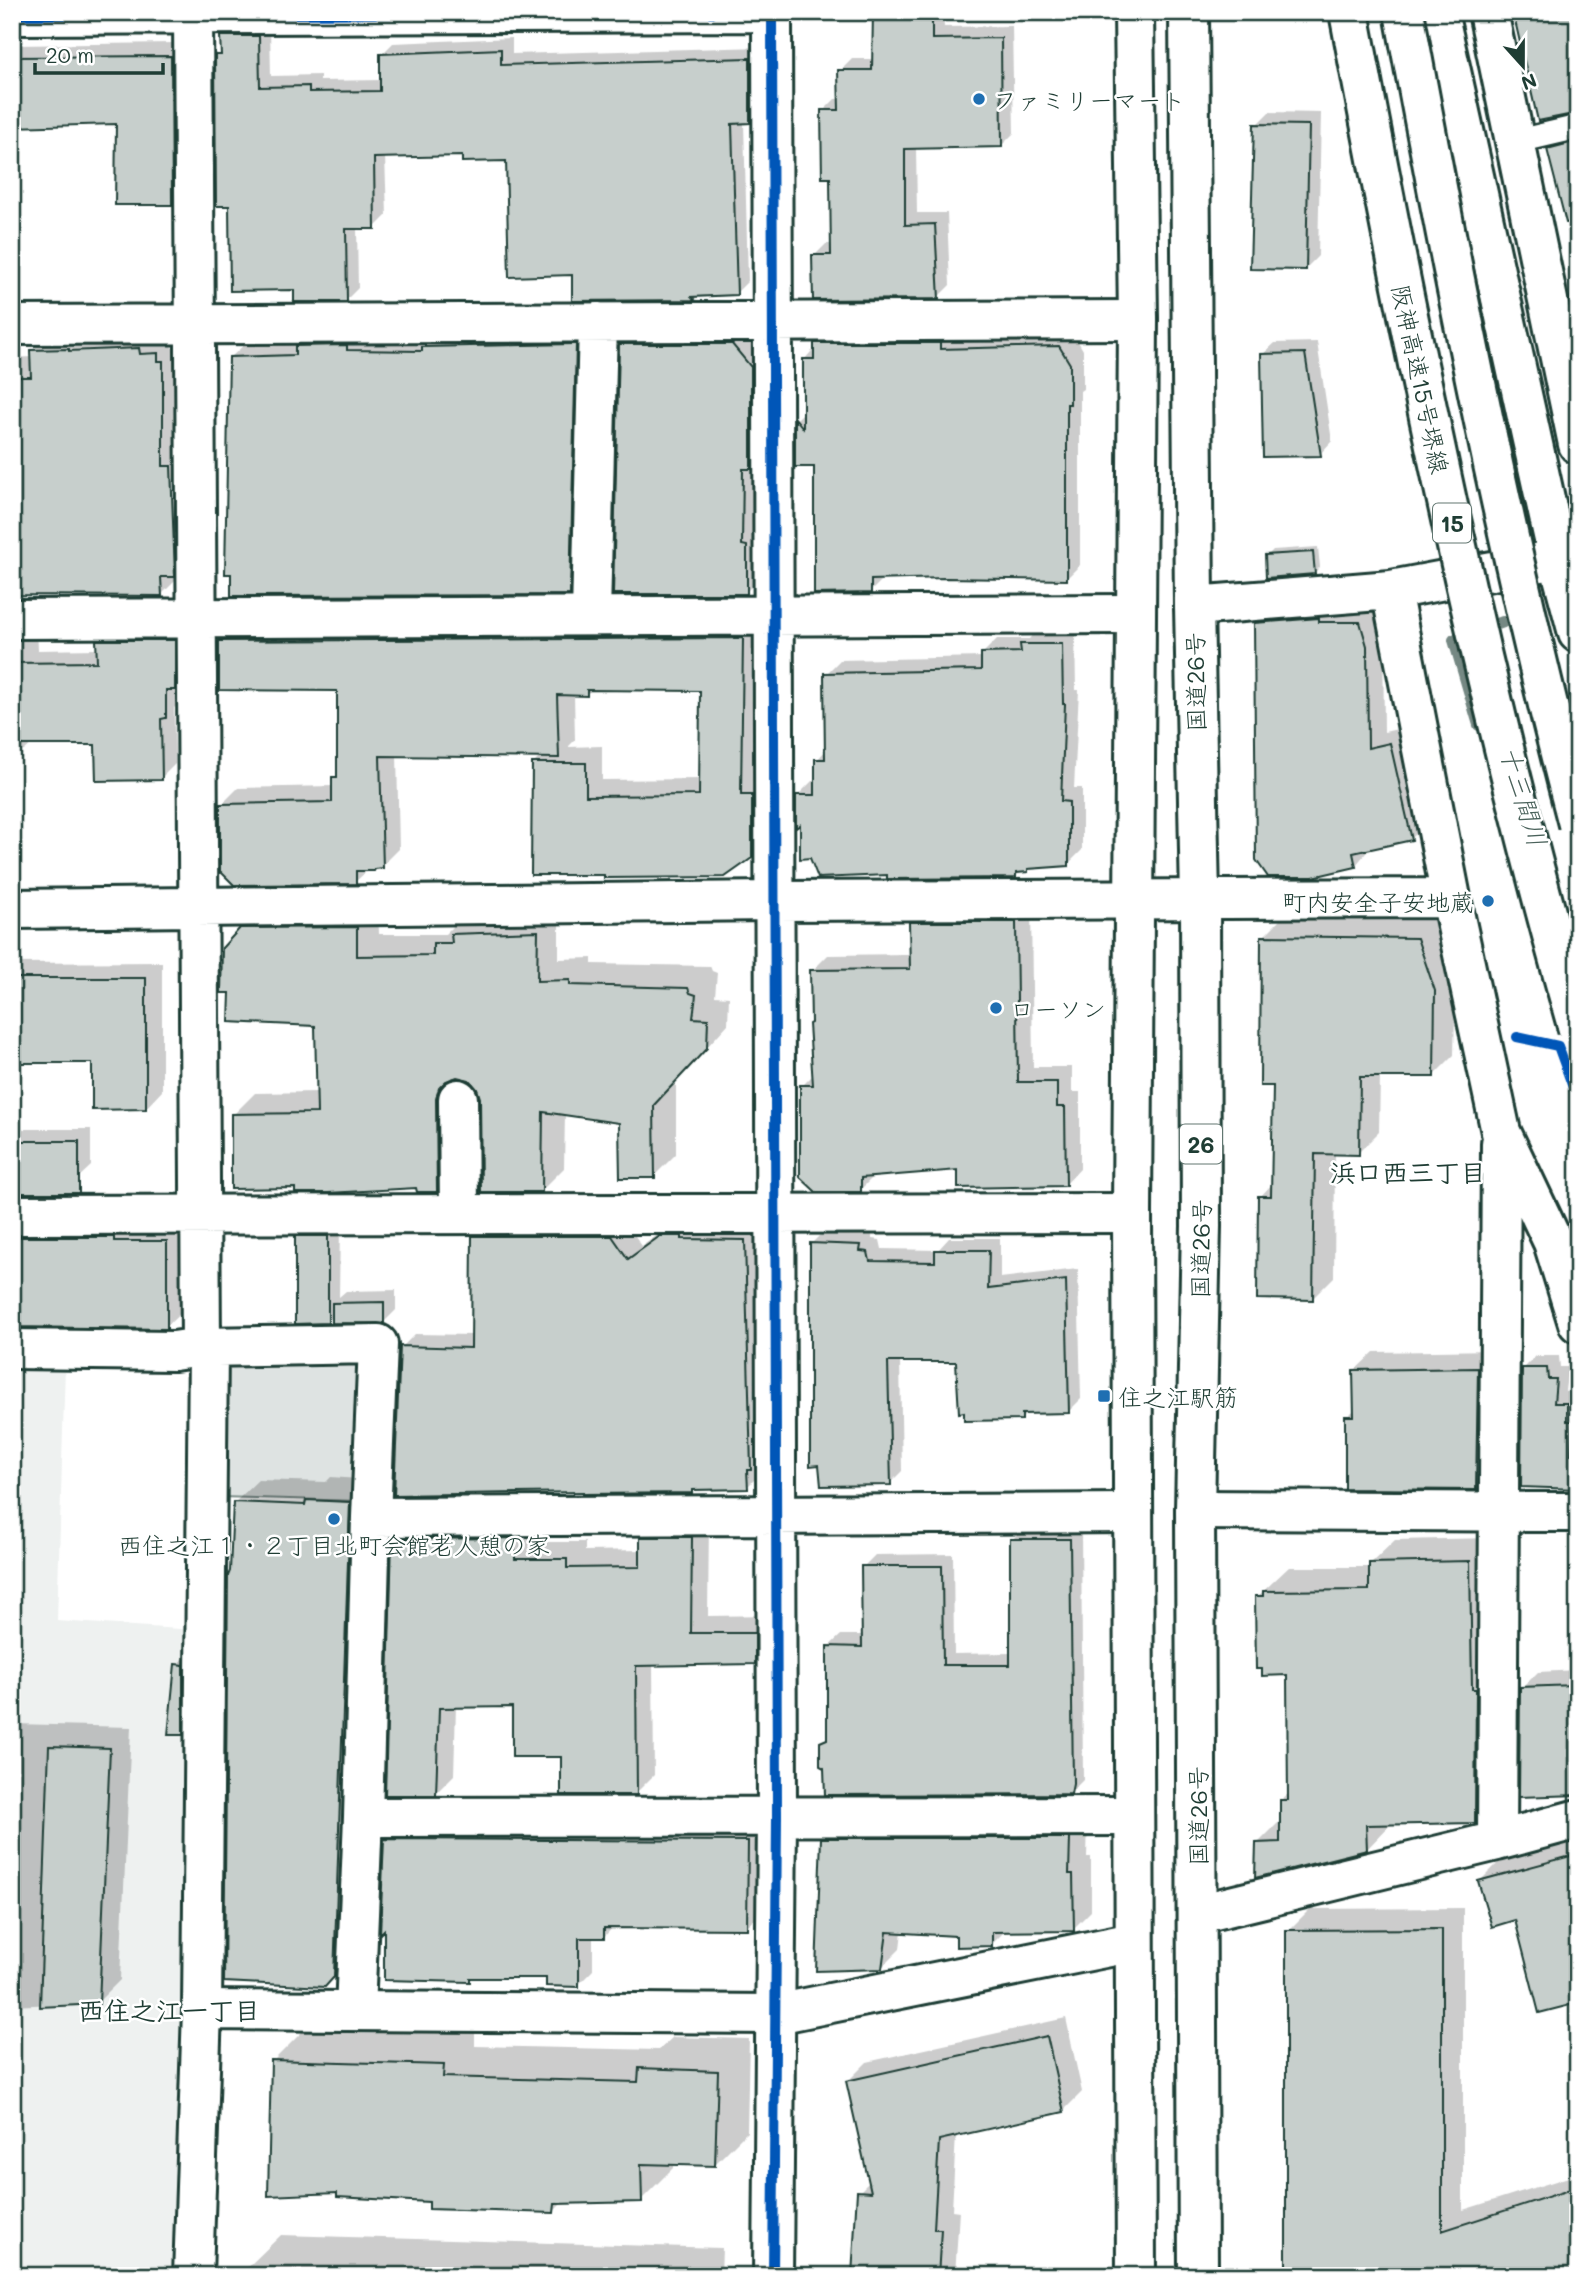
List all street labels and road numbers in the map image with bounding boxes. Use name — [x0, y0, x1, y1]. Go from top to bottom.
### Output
street label: 阪神高速15号堺線 — [1386, 282, 1456, 476]
road number: 15 — [1433, 503, 1471, 542]
street label: 国道26号 — [1179, 632, 1211, 732]
road number: 26 — [1180, 1124, 1222, 1163]
street label: 国道26号 — [1184, 1199, 1216, 1299]
street label: 国道26号 — [1182, 1766, 1213, 1866]

